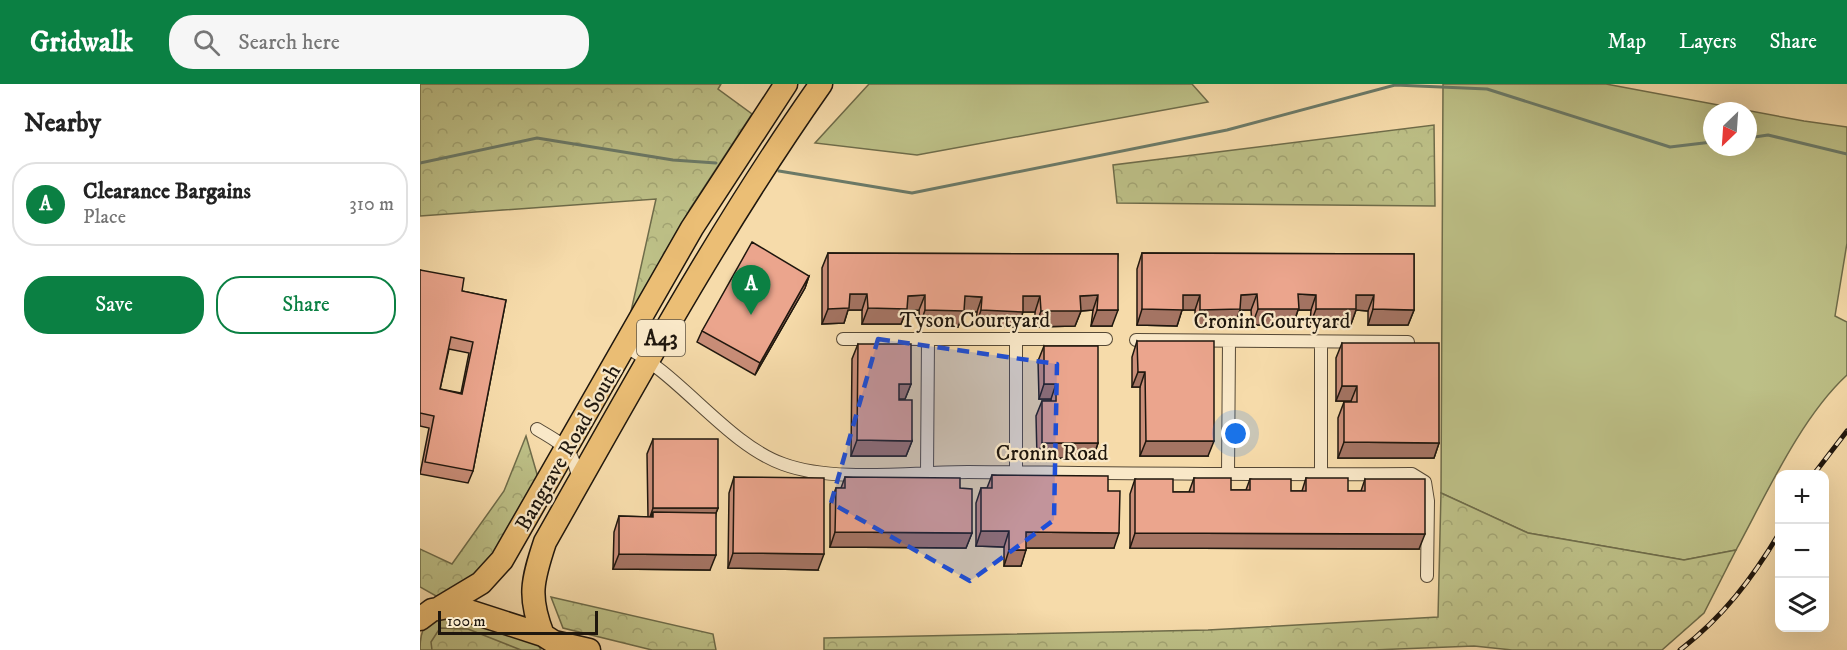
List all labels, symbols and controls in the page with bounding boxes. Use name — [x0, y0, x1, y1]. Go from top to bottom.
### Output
search box — [169, 15, 589, 69]
text: Gridwalk — [30, 25, 133, 60]
icon: search — [190, 26, 223, 59]
text: Search here — [238, 29, 340, 56]
text: Map — [1607, 29, 1646, 55]
text: Layers — [1679, 29, 1737, 55]
text: Share — [1770, 29, 1817, 55]
north arrow — [1703, 102, 1757, 156]
text: Nearby — [24, 107, 101, 140]
text: Clearance Bargains — [83, 178, 251, 205]
text: A — [39, 192, 52, 217]
text: 310 m — [349, 192, 394, 217]
text: Place — [83, 205, 126, 230]
pin: A — [732, 266, 770, 315]
button: Save — [24, 276, 204, 334]
button: Share — [216, 276, 396, 334]
street label: Tyson Courtyard — [900, 307, 1050, 334]
street label: Cronin Courtyard — [1194, 308, 1350, 335]
road number: A43 — [637, 320, 685, 356]
street label: Bangrave Road South — [510, 359, 627, 536]
your location — [1221, 419, 1250, 448]
street label: Cronin Road — [996, 440, 1108, 467]
map controls — [1775, 470, 1829, 632]
button: + — [1775, 470, 1829, 524]
button: − — [1775, 524, 1829, 578]
button: layers — [1775, 578, 1829, 632]
scale bar — [438, 608, 598, 636]
text: 100 m — [447, 611, 486, 631]

